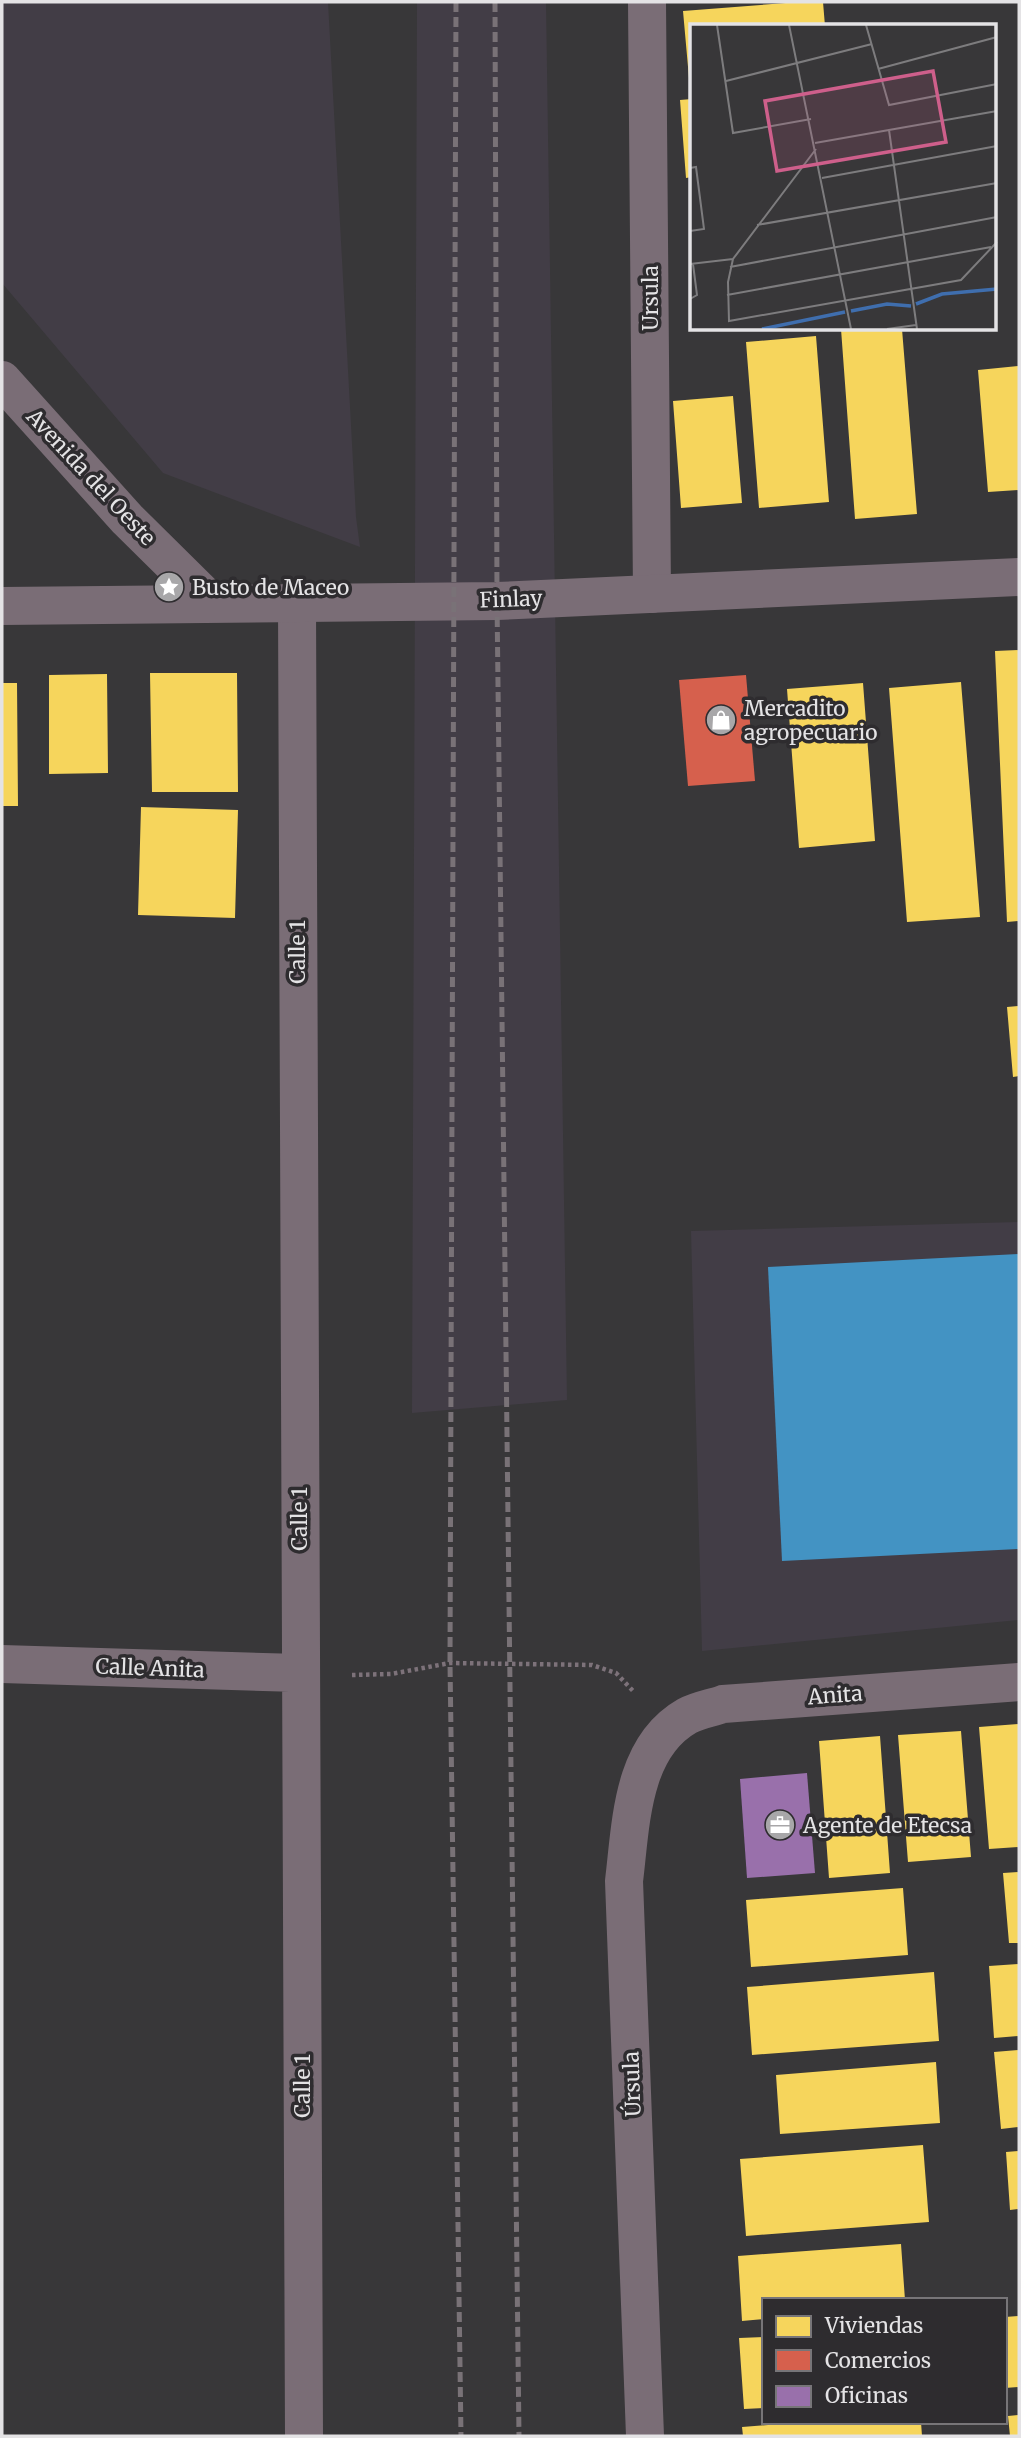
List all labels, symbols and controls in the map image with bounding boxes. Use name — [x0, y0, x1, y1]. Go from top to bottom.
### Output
inset map — [690, 24, 996, 331]
street label: Ursula — [637, 265, 664, 331]
street label: Avenida del Oeste — [20, 402, 161, 551]
place icon: Busto de Maceo — [152, 570, 186, 604]
place label: Busto de Maceo — [192, 574, 349, 601]
street label: Finlay — [479, 584, 544, 614]
place label: Mercadito agropecuario — [744, 695, 877, 746]
shop icon: Mercadito agropecuario — [704, 703, 738, 737]
street label: Calle 1 — [284, 920, 311, 984]
street label: Calle 1 — [286, 1487, 313, 1551]
street label: Calle Anita — [95, 1653, 205, 1683]
street label: Anita — [806, 1680, 863, 1710]
office icon: Agente de Etecsa — [763, 1808, 797, 1842]
place label: Agente de Etecsa — [802, 1812, 972, 1839]
street label: Úrsula — [616, 2051, 647, 2117]
street label: Calle 1 — [289, 2054, 316, 2118]
legend — [762, 2298, 1007, 2424]
text: Viviendas — [824, 2312, 923, 2339]
text: Comercios — [825, 2347, 931, 2374]
text: Oficinas — [825, 2382, 908, 2409]

